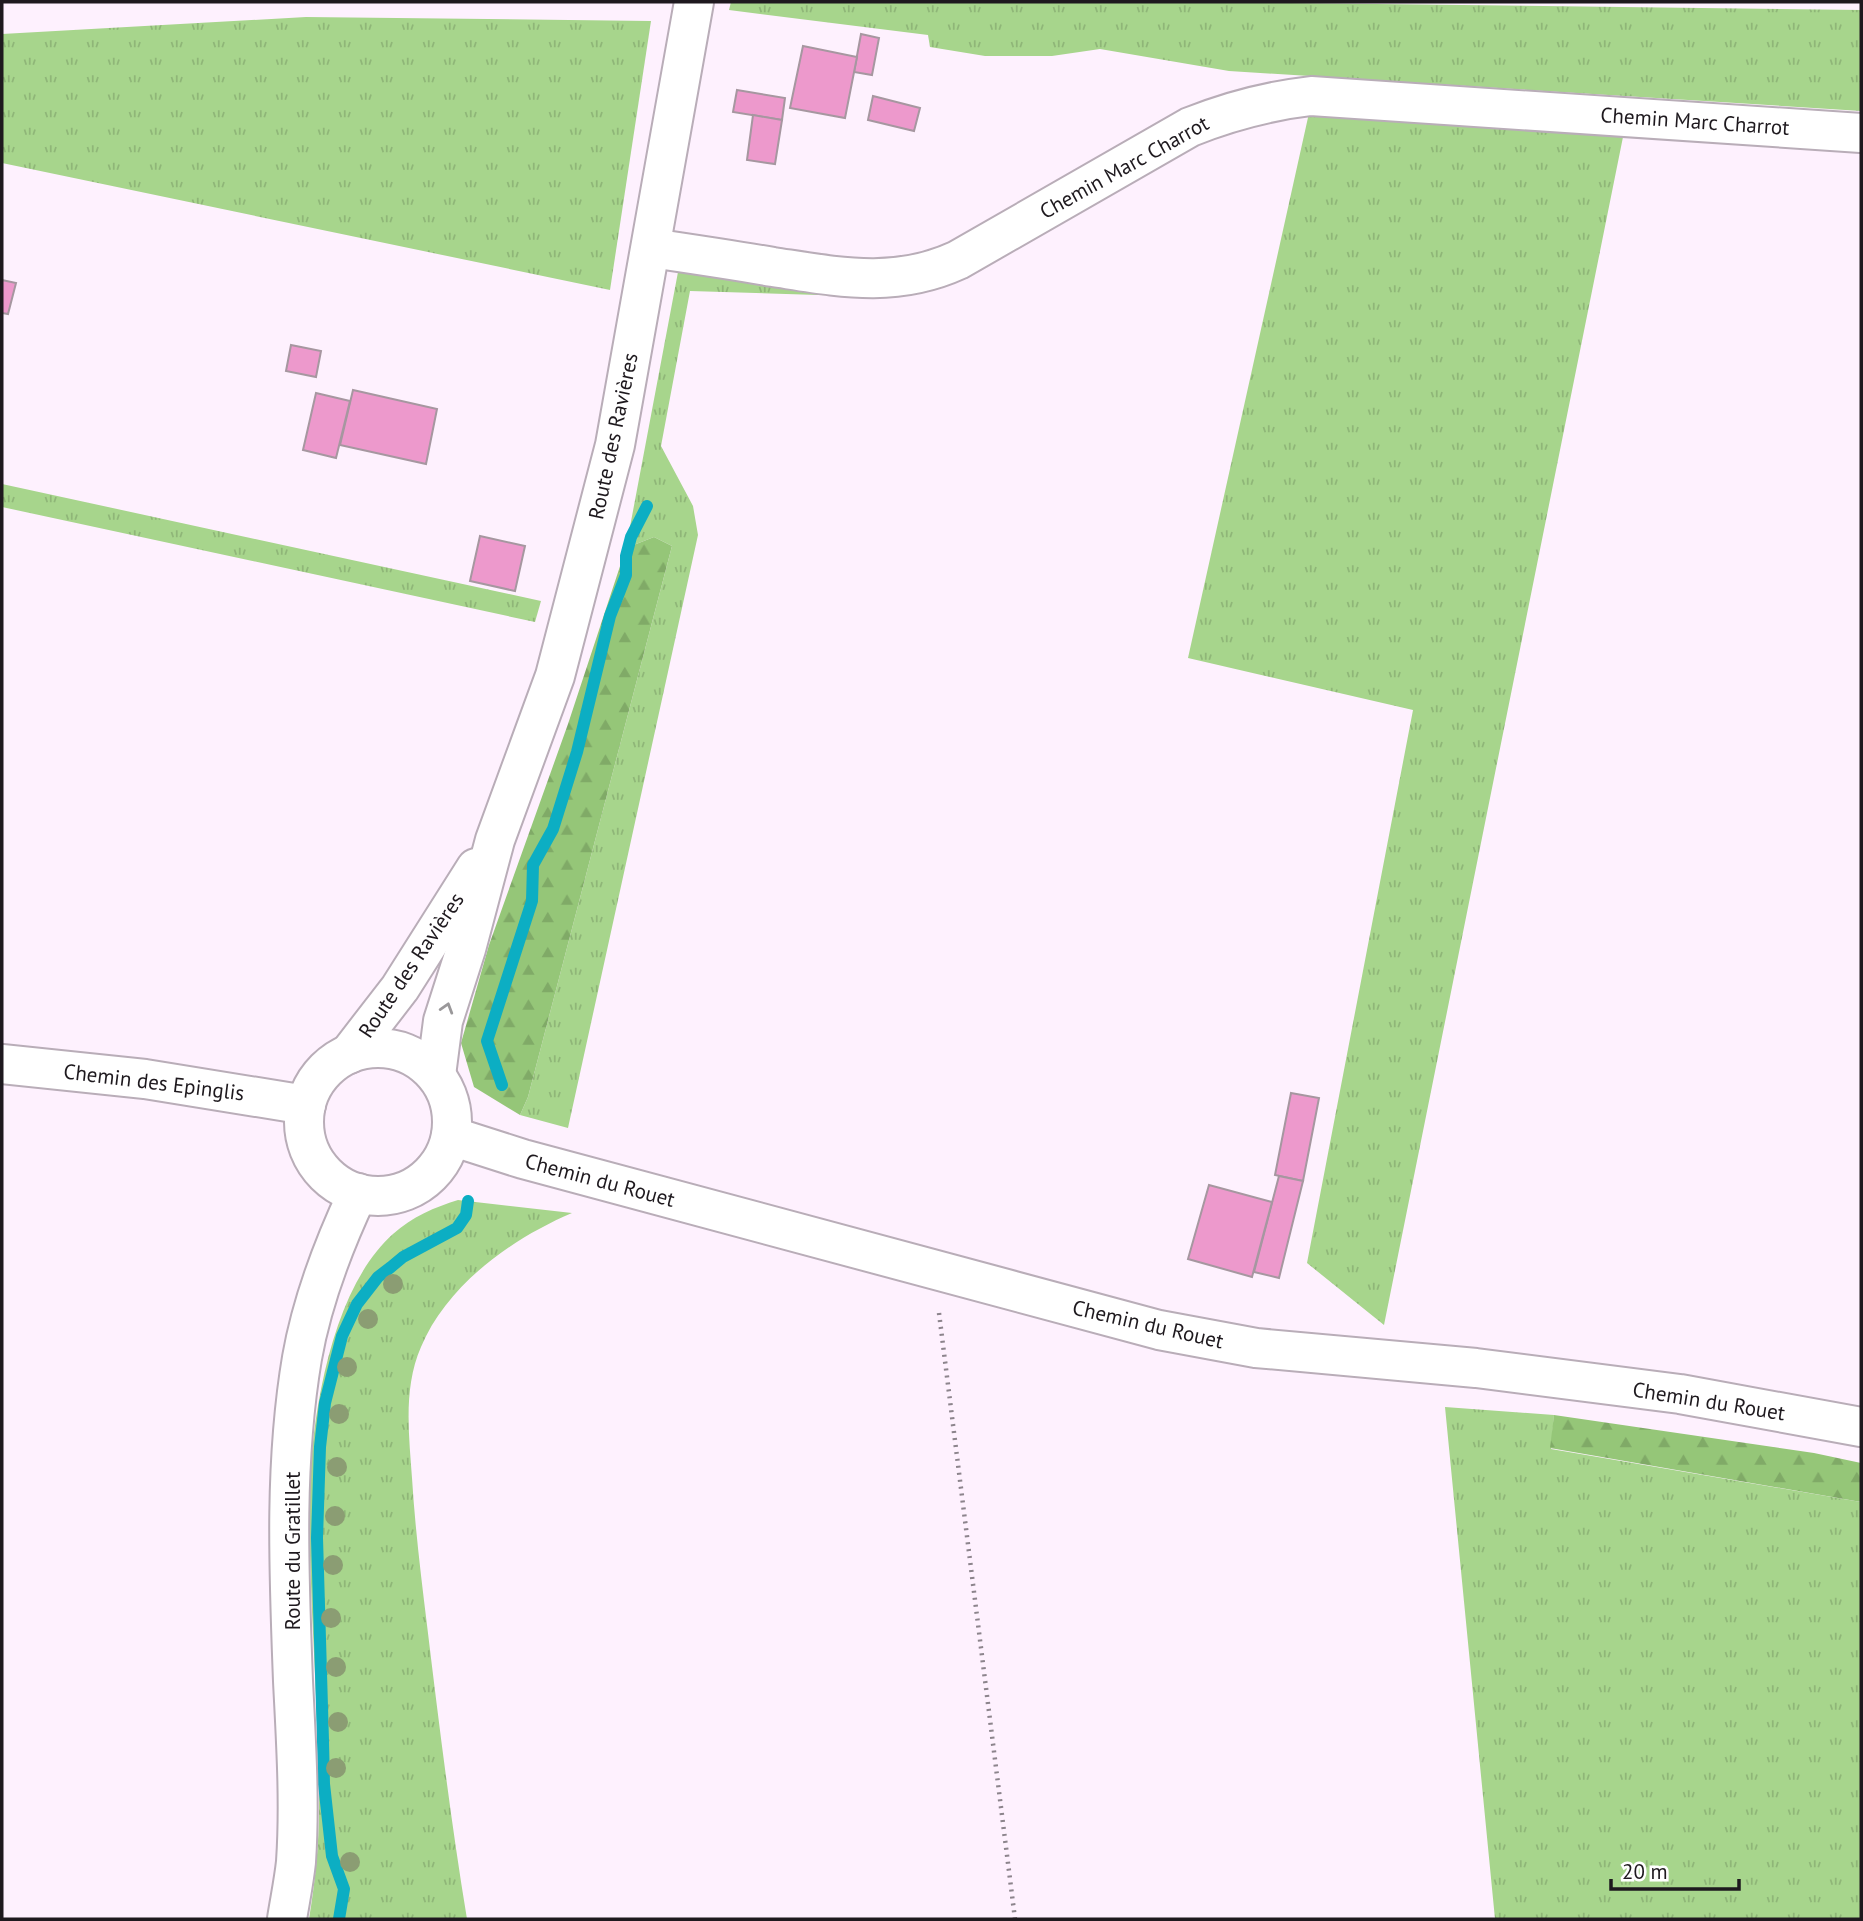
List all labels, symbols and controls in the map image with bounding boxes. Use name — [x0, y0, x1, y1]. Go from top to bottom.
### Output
street label: Chemin Marc Charrot — [1600, 101, 1790, 141]
street label: Chemin Marc Charrot — [1035, 109, 1213, 225]
street label: Route des Ravières — [582, 350, 644, 522]
street label: Route des Ravières — [352, 887, 470, 1043]
one-way arrow — [439, 1003, 454, 1015]
street label: Chemin des Epinglis — [62, 1058, 246, 1106]
street label: Chemin du Rouet — [522, 1147, 678, 1213]
street label: Chemin du Rouet — [1070, 1294, 1226, 1354]
street label: Chemin du Rouet — [1631, 1376, 1787, 1426]
street label: Route du Gratillet — [279, 1472, 306, 1630]
scale bar — [1611, 1848, 1739, 1892]
text: 20 m — [1622, 1858, 1668, 1885]

